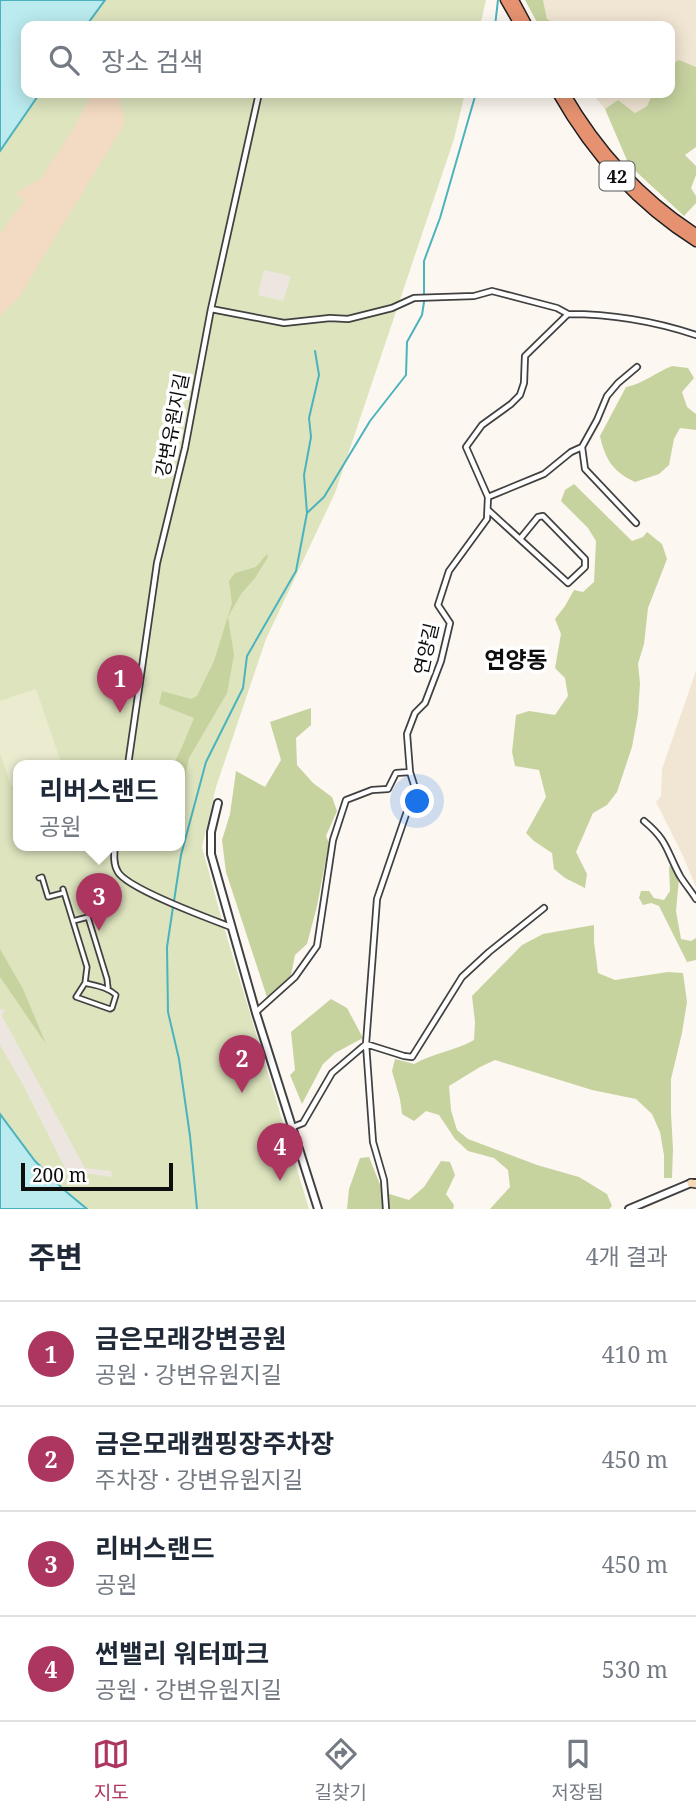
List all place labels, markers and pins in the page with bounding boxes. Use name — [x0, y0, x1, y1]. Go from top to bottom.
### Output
pin: 1 — [97, 655, 143, 713]
pin: 3 — [76, 873, 122, 931]
pin: 2 — [219, 1035, 265, 1093]
pin: 4 — [257, 1123, 303, 1181]

